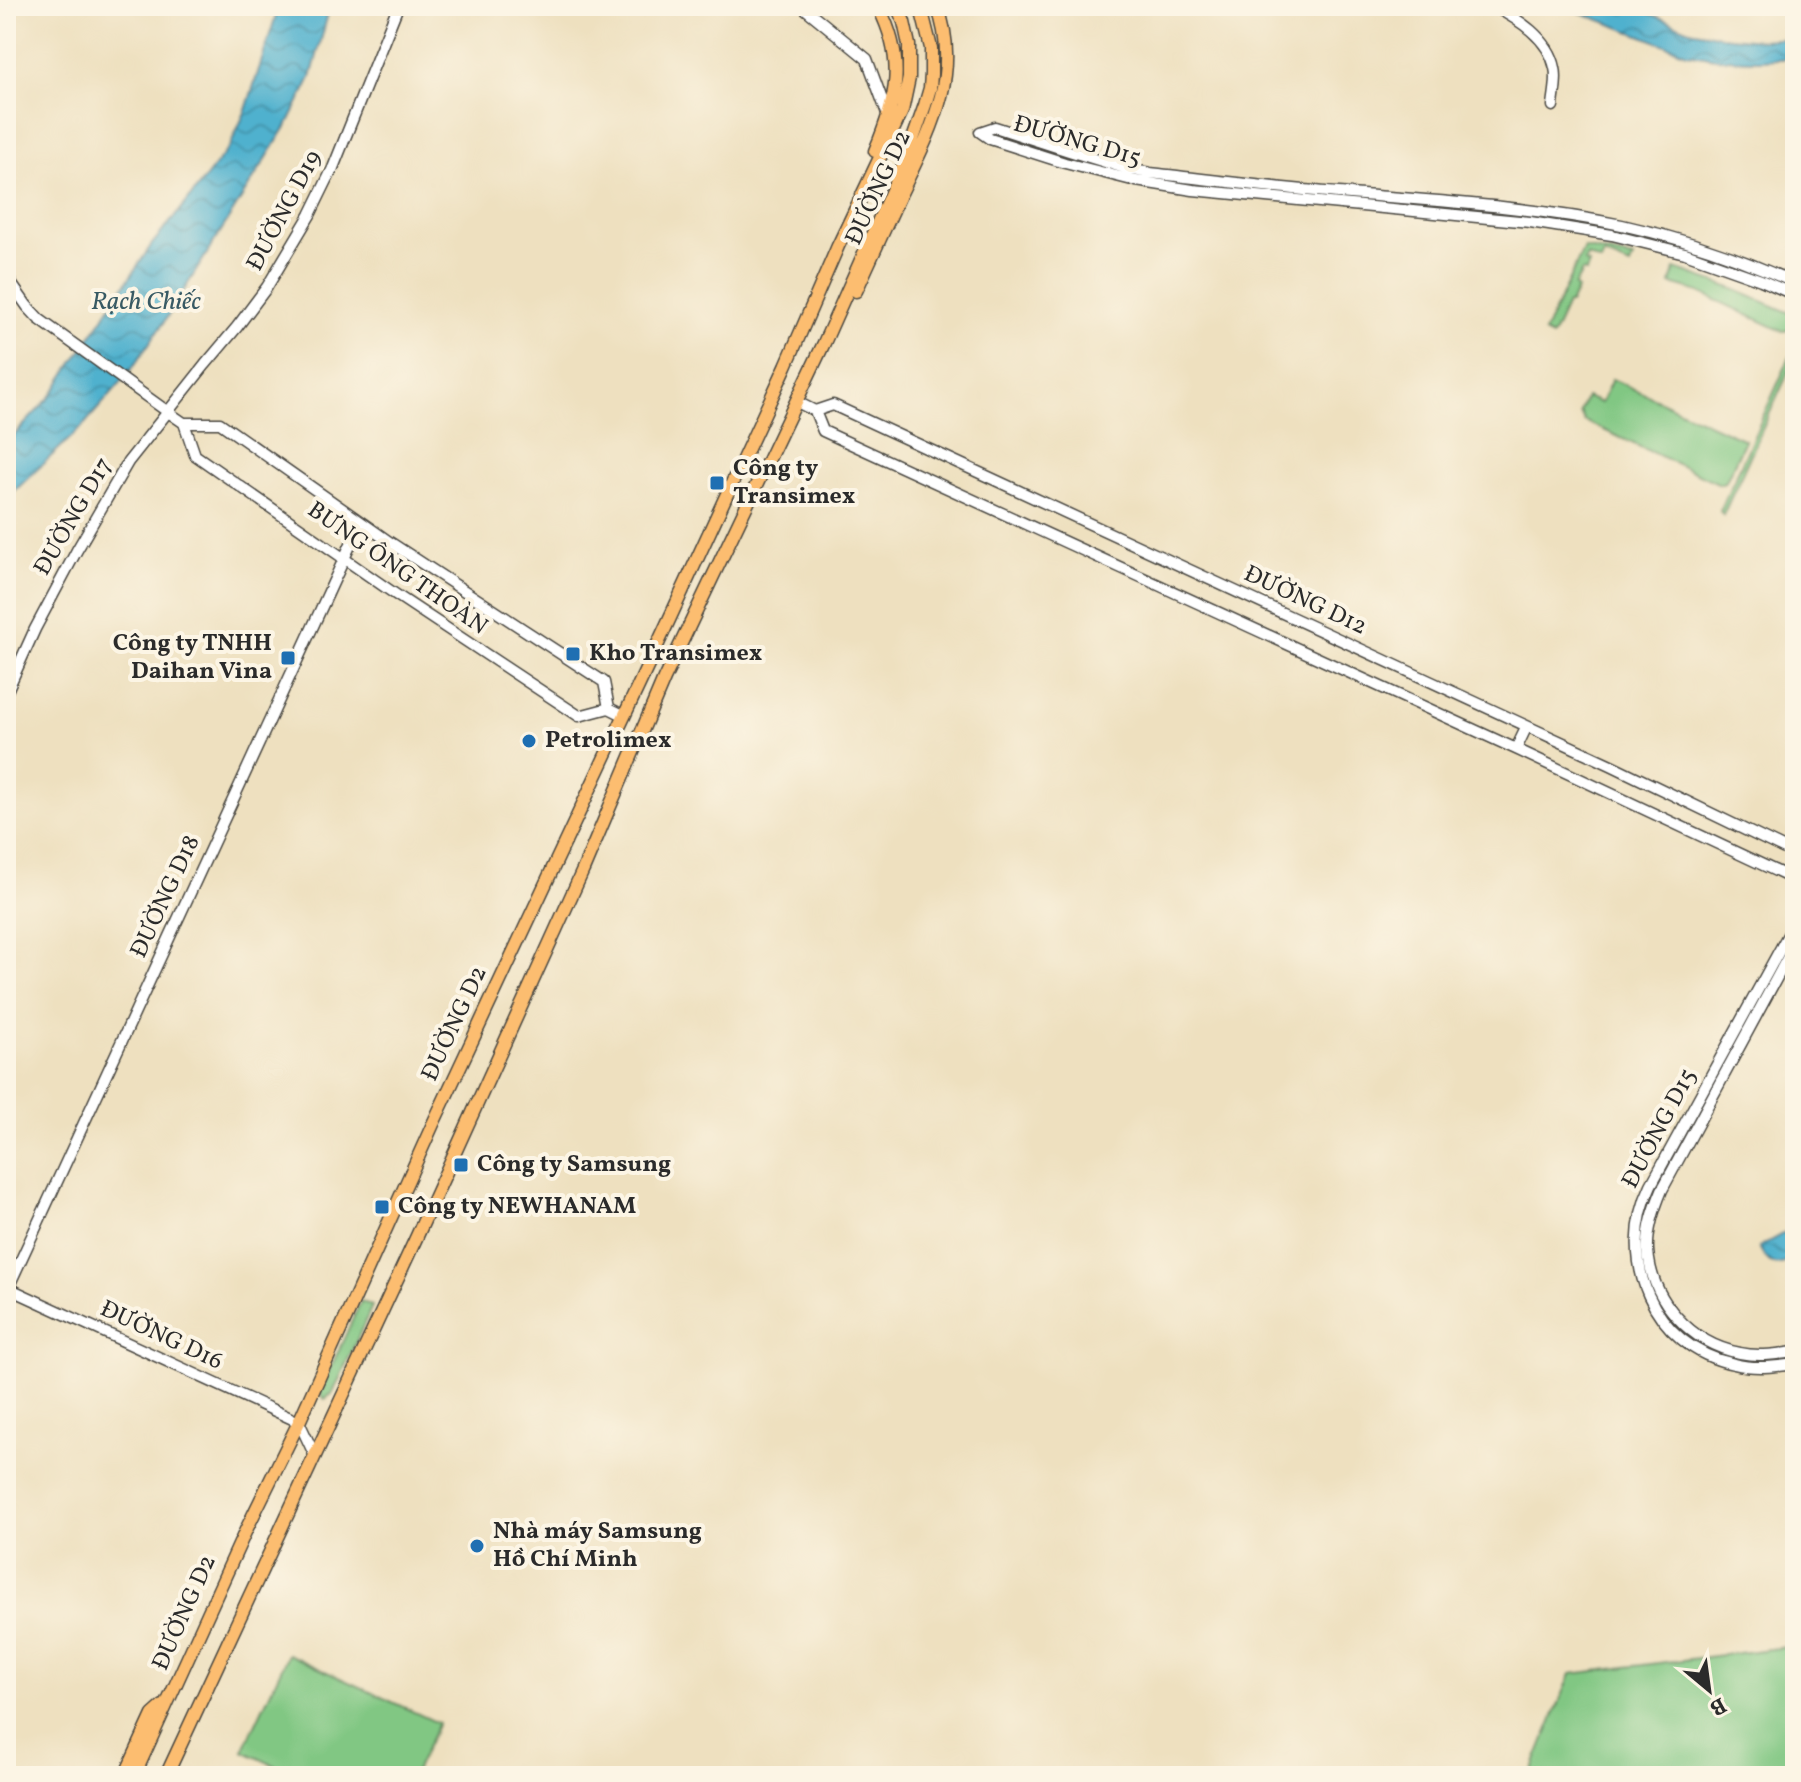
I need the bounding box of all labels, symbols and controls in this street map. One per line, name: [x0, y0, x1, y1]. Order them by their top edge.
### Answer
street label: ĐƯỜNG D15: [1009, 108, 1145, 176]
street label: ĐƯỜNG D2: [838, 125, 920, 251]
street label: ĐƯỜNG D19: [239, 145, 331, 277]
water label: Rạch Chiếc: [91, 284, 202, 320]
street label: ĐƯỜNG D17: [26, 452, 122, 582]
place label: Công ty Transimex: [733, 452, 855, 514]
marker: Công ty Transimex: [708, 474, 726, 492]
street label: BƯNG ÔNG THOÀN: [300, 494, 494, 644]
street label: ĐƯỜNG D12: [1238, 558, 1372, 644]
place label: Công ty TNHH Daihan Vina: [113, 627, 272, 689]
place label: Kho Transimex: [589, 637, 762, 671]
marker: Kho Transimex: [564, 645, 582, 663]
marker: Công ty TNHH Daihan Vina: [279, 649, 297, 667]
place label: Petrolimex: [545, 724, 671, 758]
marker: Petrolimex: [520, 732, 538, 750]
street label: ĐƯỜNG D18: [123, 830, 209, 964]
street label: ĐƯỜNG D2: [414, 961, 496, 1087]
street label: ĐƯỜNG D15: [1614, 1063, 1706, 1195]
place label: Công ty Samsung: [477, 1148, 671, 1182]
marker: Công ty Samsung: [452, 1156, 470, 1174]
place label: Công ty NEWHANAM: [398, 1190, 636, 1224]
marker: Công ty NEWHANAM: [373, 1198, 391, 1216]
street label: ĐƯỜNG D16: [94, 1293, 228, 1379]
place label: Nhà máy Samsung Hồ Chí Minh: [493, 1515, 702, 1577]
marker: Nhà máy Samsung Hồ Chí Minh: [468, 1537, 486, 1555]
street label: ĐƯỜNG D2: [144, 1550, 226, 1676]
north arrow: [1669, 1650, 1749, 1730]
text: B: [1704, 1688, 1731, 1722]

